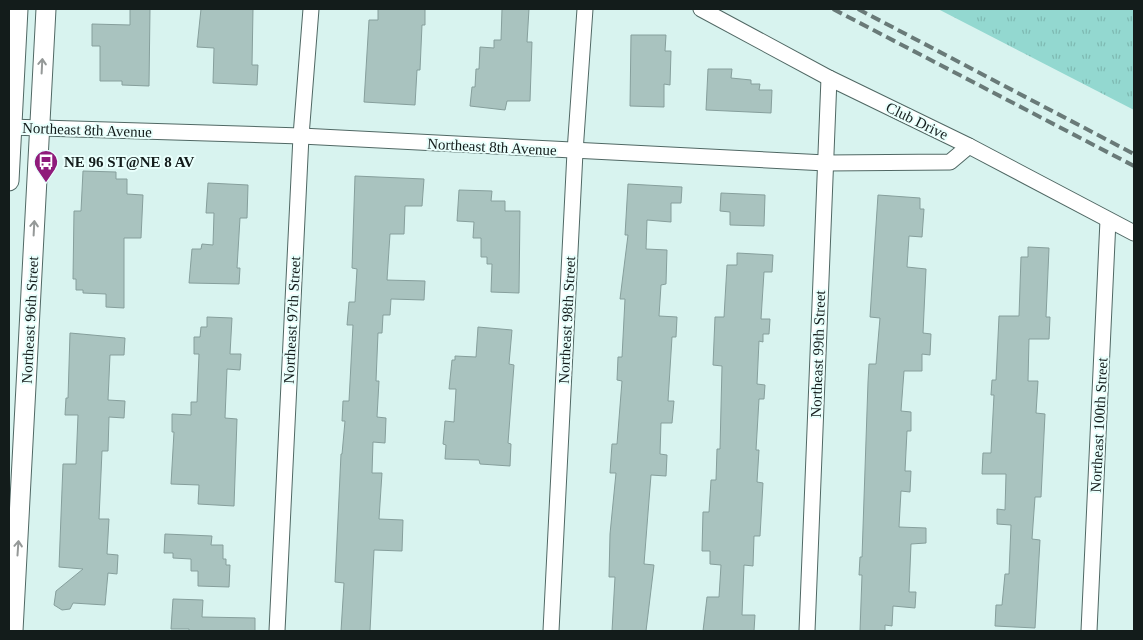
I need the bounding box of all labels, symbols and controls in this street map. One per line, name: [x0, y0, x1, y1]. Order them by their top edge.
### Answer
one-way arrow: [38, 58, 47, 74]
street label: Club Drive: [883, 99, 951, 143]
street label: Northeast 8th Avenue: [22, 120, 152, 140]
street label: Northeast 8th Avenue: [427, 136, 558, 158]
bus stop icon: NE 96 ST@NE 8 AV: [33, 149, 59, 183]
place label: NE 96 ST@NE 8 AV: [64, 154, 195, 170]
one-way arrow: [30, 220, 39, 236]
street label: Northeast 96th Street: [19, 255, 41, 384]
street label: Northeast 97th Street: [281, 255, 303, 384]
street label: Northeast 98th Street: [556, 255, 578, 384]
street label: Northeast 99th Street: [808, 289, 828, 418]
street label: Northeast 100th Street: [1087, 356, 1111, 493]
one-way arrow: [14, 540, 23, 556]

